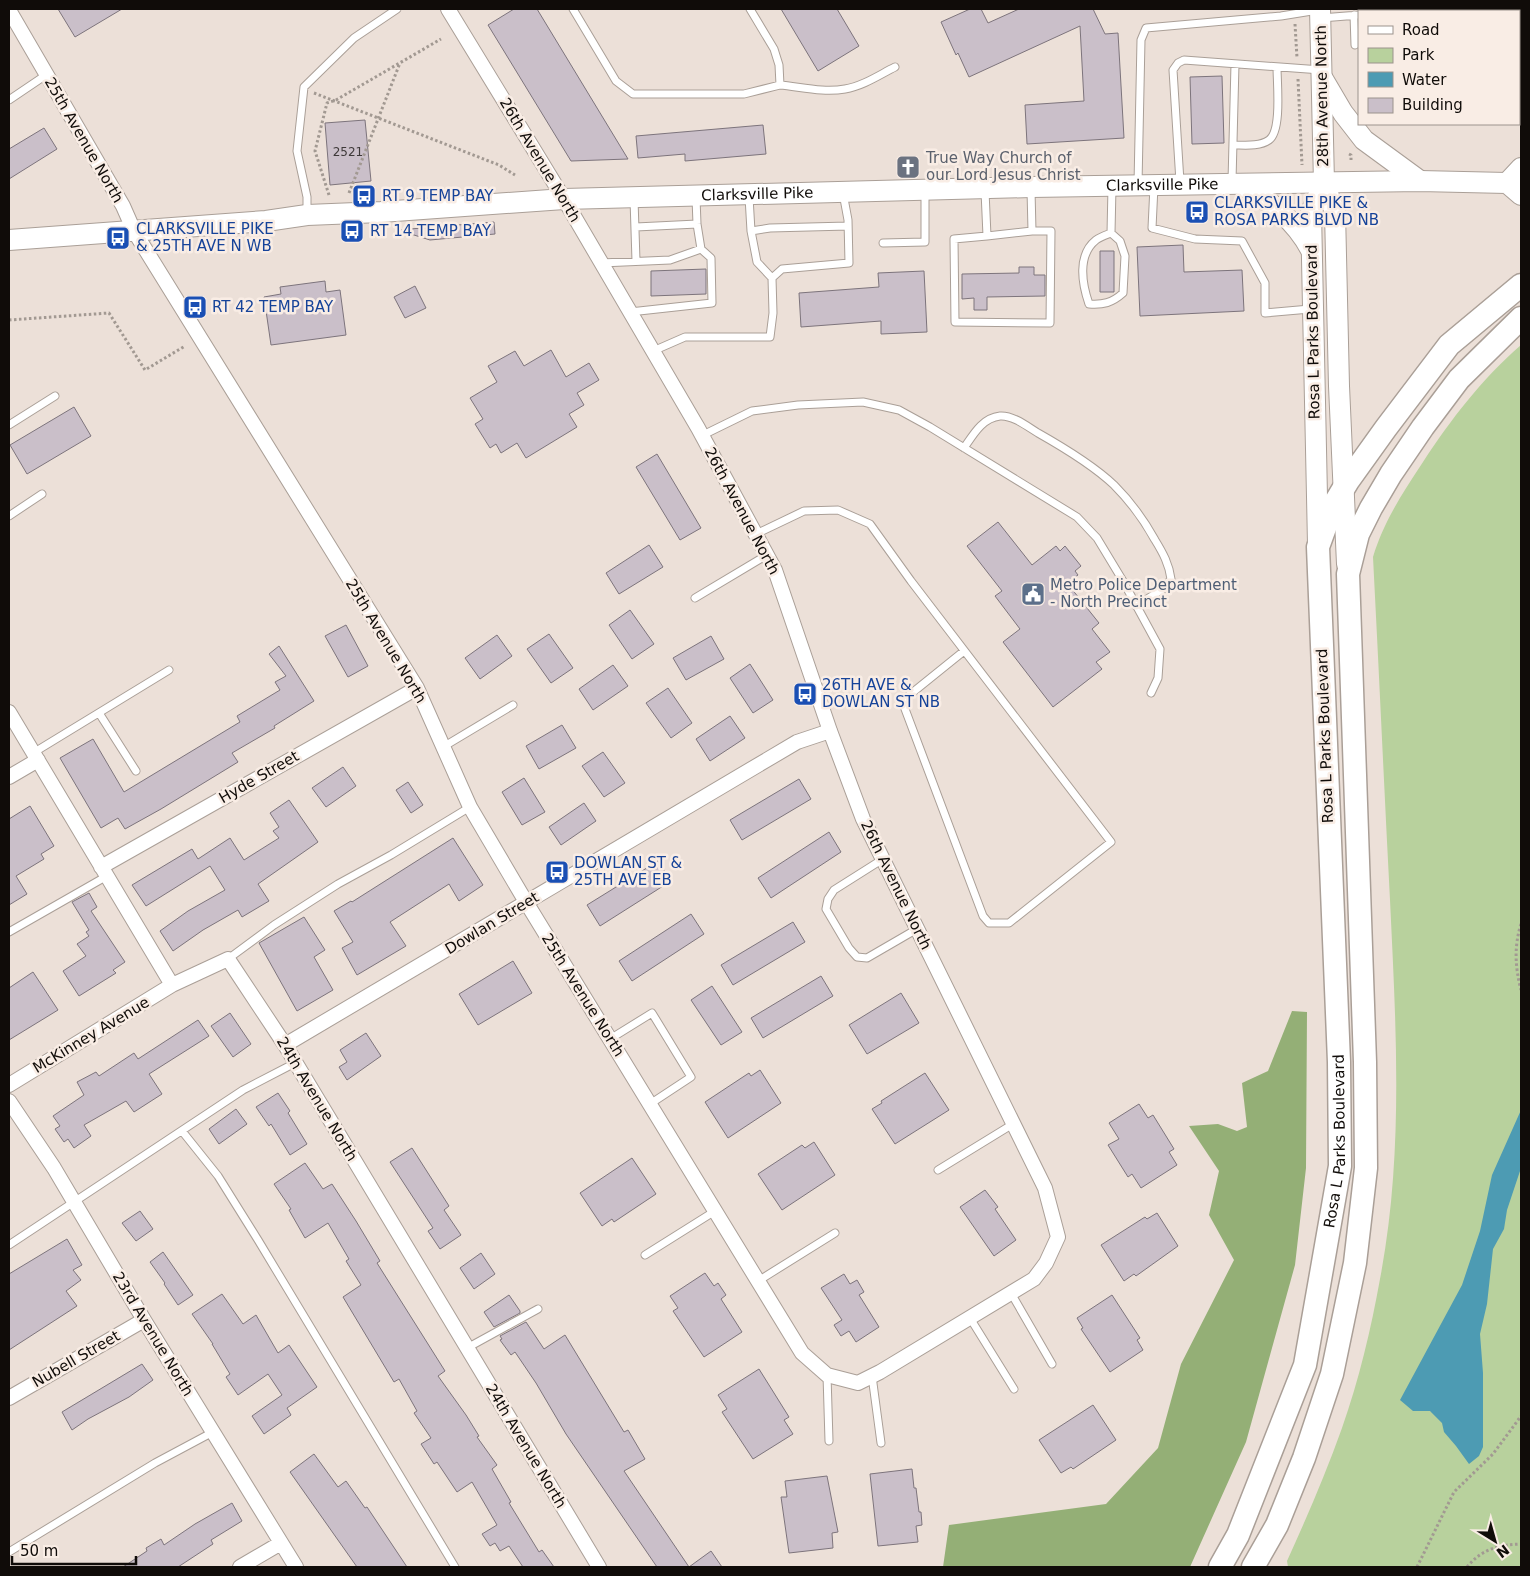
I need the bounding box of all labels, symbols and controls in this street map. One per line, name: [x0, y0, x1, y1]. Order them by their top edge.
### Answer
legend: [1358, 10, 1520, 125]
text: Road: [1402, 21, 1440, 39]
street label: 28th Avenue North: [1312, 25, 1332, 167]
text: Park: [1402, 46, 1435, 64]
text: Water: [1402, 71, 1447, 89]
street label: 25th Avenue North: [41, 74, 127, 206]
street label: 26th Avenue North: [496, 95, 584, 225]
text: Building: [1402, 96, 1463, 114]
house number: 2521: [333, 145, 363, 159]
place label: True Way Church of our Lord Jesus Christ: [925, 149, 1081, 184]
church icon: True Way Church of our Lord Jesus Christ: [895, 154, 921, 180]
street label: Clarksville Pike: [1106, 175, 1218, 195]
bus stop icon: RT 9 TEMP BAY: [351, 183, 377, 209]
street label: Clarksville Pike: [701, 184, 814, 204]
place label: RT 9 TEMP BAY: [382, 187, 494, 205]
place label: CLARKSVILLE PIKE & ROSA PARKS BLVD NB: [1214, 194, 1379, 229]
bus stop icon: CLARKSVILLE PIKE & ROSA PARKS BLVD NB: [1184, 199, 1210, 225]
bus stop icon: RT 14 TEMP BAY: [339, 218, 365, 244]
place label: CLARKSVILLE PIKE & 25TH AVE N WB: [136, 220, 274, 255]
place label: RT 14 TEMP BAY: [370, 222, 492, 240]
bus stop icon: CLARKSVILLE PIKE & 25TH AVE N WB: [105, 225, 131, 251]
street label: Rosa L Parks Boulevard: [1302, 245, 1324, 419]
bus stop icon: RT 42 TEMP BAY: [182, 294, 208, 320]
place label: RT 42 TEMP BAY: [212, 298, 334, 316]
street label: 26th Avenue North: [701, 444, 783, 578]
street label: 25th Avenue North: [342, 576, 430, 706]
place label: Metro Police Department - North Precinct: [1050, 576, 1237, 611]
public building icon: Metro Police Department - North Precinct: [1020, 581, 1046, 607]
street label: Rosa L Parks Boulevard: [1313, 648, 1337, 824]
place label: 26TH AVE & DOWLAN ST NB: [822, 676, 940, 711]
bus stop icon: 26TH AVE & DOWLAN ST NB: [792, 681, 818, 707]
street label: Hyde Street: [216, 747, 302, 807]
street label: 26th Avenue North: [857, 817, 935, 953]
place label: DOWLAN ST & 25TH AVE EB: [574, 854, 683, 889]
bus stop icon: DOWLAN ST & 25TH AVE EB: [544, 859, 570, 885]
street label: Dowlan Street: [442, 888, 542, 958]
street label: 25th Avenue North: [538, 930, 628, 1060]
street label: McKinney Avenue: [29, 993, 153, 1077]
street label: 24th Avenue North: [273, 1034, 361, 1164]
street label: Rosa L Parks Boulevard: [1320, 1054, 1349, 1230]
street label: 23rd Avenue North: [109, 1269, 197, 1399]
street label: Nubell Street: [29, 1327, 123, 1391]
street label: 24th Avenue North: [482, 1381, 570, 1511]
north arrow: [1470, 1516, 1520, 1566]
scale bar: [12, 1534, 136, 1566]
text: N: [1493, 1541, 1512, 1561]
text: 50 m: [20, 1542, 58, 1560]

